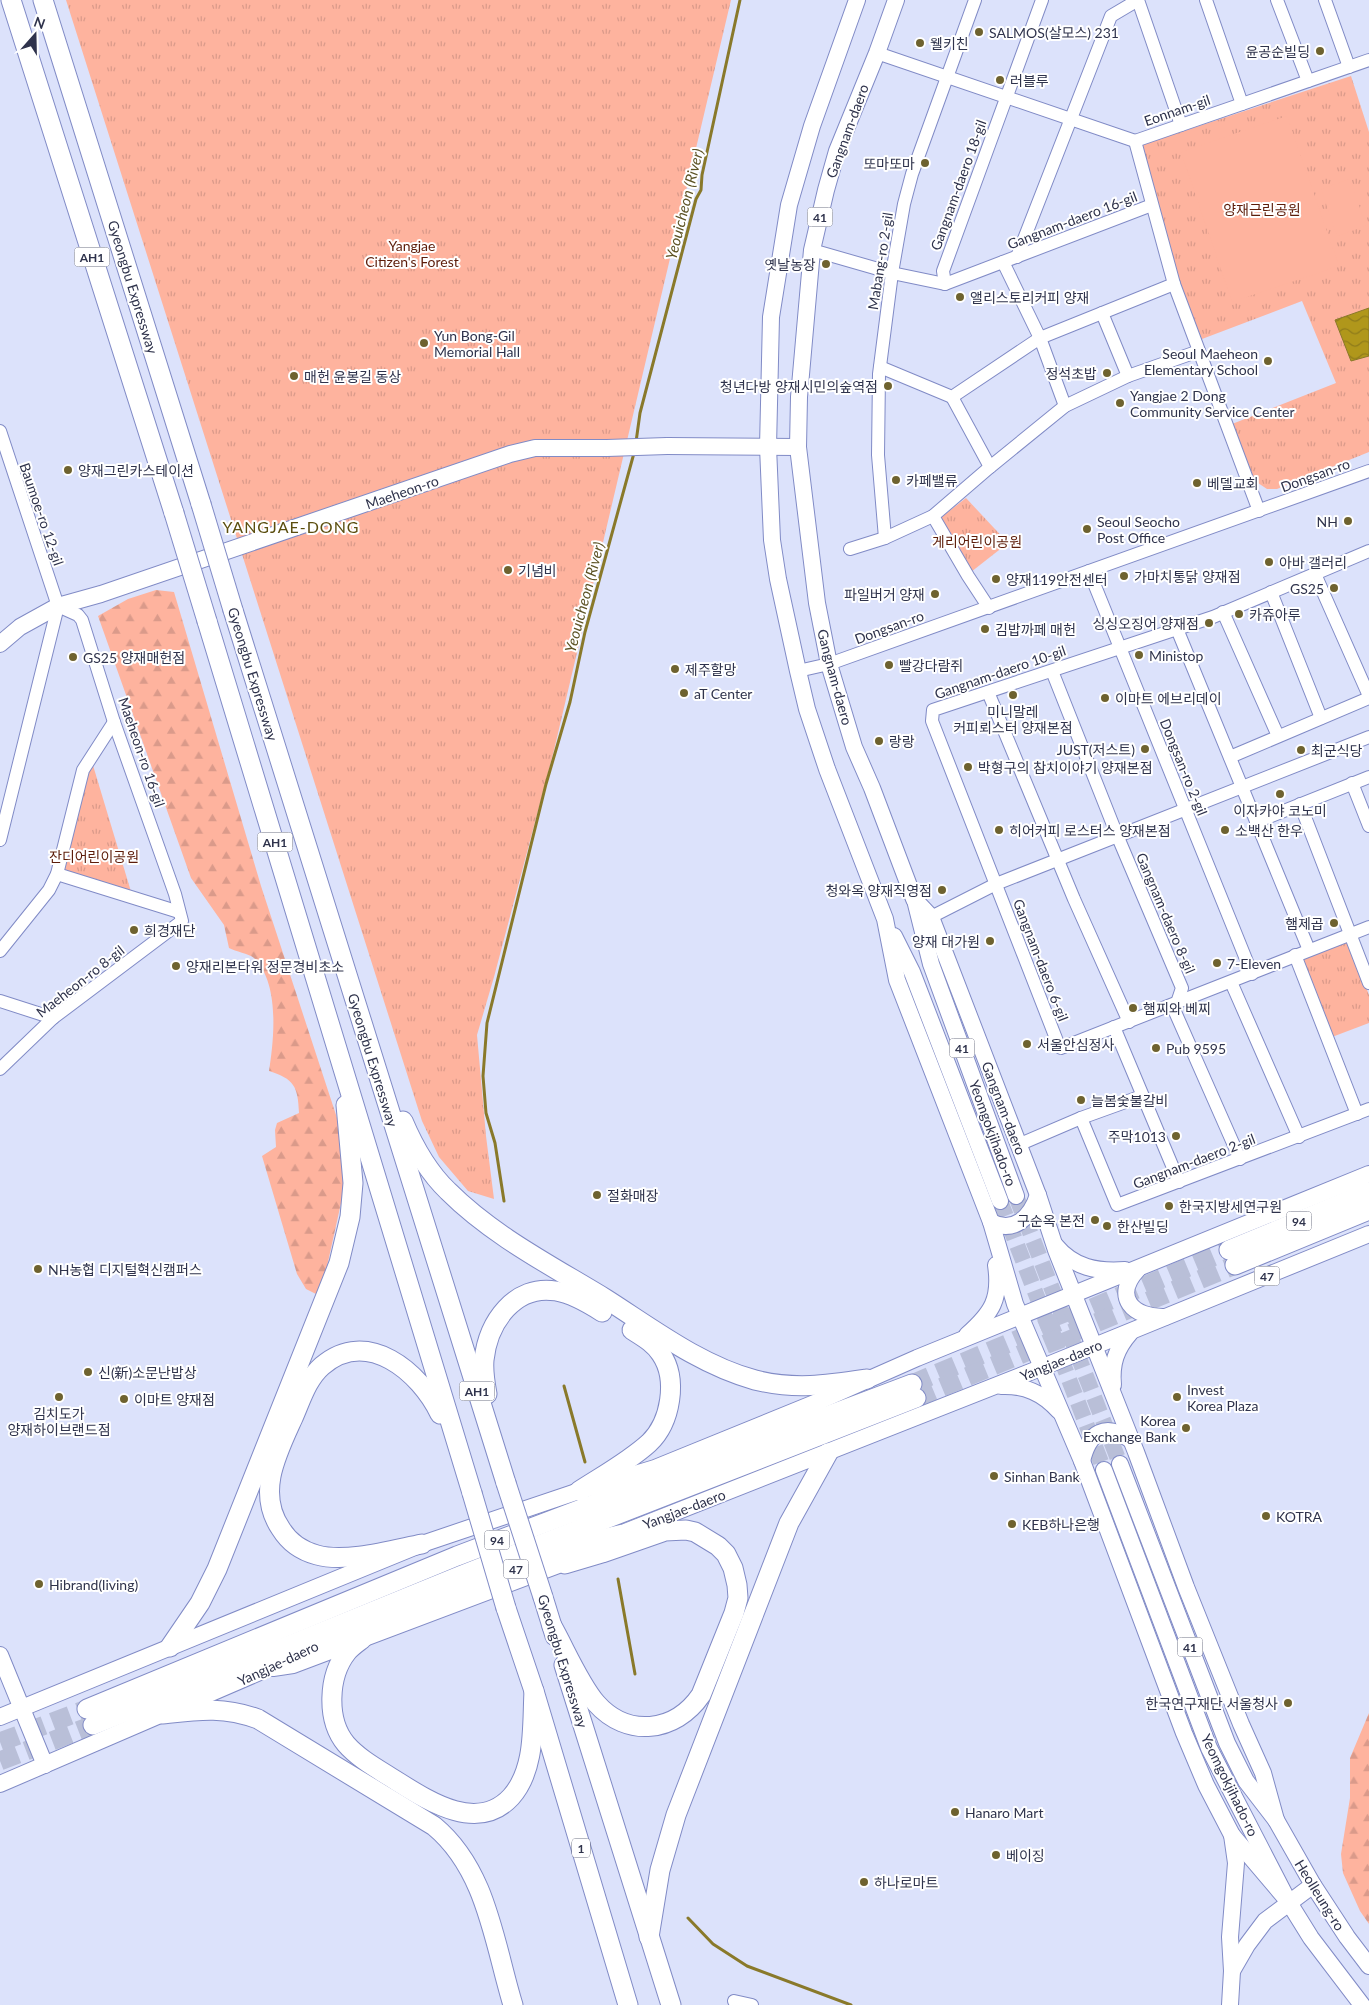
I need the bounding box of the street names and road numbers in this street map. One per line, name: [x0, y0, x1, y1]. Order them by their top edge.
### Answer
street label: Gangnam-daero: [822, 82, 872, 180]
street label: Eonnam-gil: [1142, 91, 1212, 129]
street label: Gangnam-daero 18-gil: [926, 117, 990, 253]
street label: Gangnam-daero 16-gil: [1005, 187, 1139, 253]
road number: 41: [808, 208, 832, 226]
street label: Mabang-ro 2-gil: [864, 211, 896, 311]
street label: Gyeongbu Expressway: [105, 218, 162, 357]
road number: AH1: [74, 248, 110, 266]
street label: Dongsan-ro: [1278, 455, 1352, 495]
street label: Baumoe-ro 12-gil: [16, 460, 68, 568]
street label: Maeheon-ro: [363, 472, 441, 512]
street label: Gyeongbu Expressway: [225, 605, 282, 744]
street label: Dongsan-ro: [852, 607, 926, 647]
street label: Gangnam-daero: [814, 627, 856, 727]
street label: Gangnam-daero 10-gil: [932, 642, 1068, 702]
street label: Maeheon-ro 16-gil: [115, 695, 169, 809]
street label: Dongsan-ro 2-gil: [1157, 716, 1211, 818]
road number: AH1: [258, 832, 292, 852]
street label: Gangnam-daero 8-gil: [1133, 850, 1199, 976]
street label: Gangnam-daero 6-gil: [1010, 896, 1072, 1024]
street label: Maeheon-ro 8-gil: [33, 941, 127, 1021]
street label: Gyeongbu Expressway: [345, 991, 402, 1130]
road number: 41: [950, 1038, 974, 1058]
street label: Gangnam-daero: [978, 1059, 1030, 1157]
street label: Yeomgokjihado-ro: [966, 1078, 1020, 1188]
street label: Gangnam-daero 2-gil: [1130, 1130, 1258, 1192]
road number: 94: [1286, 1212, 1312, 1230]
road number: 47: [1254, 1266, 1280, 1285]
street label: Yangjae-daero: [1017, 1336, 1105, 1384]
road number: AH1: [460, 1382, 494, 1400]
street label: Yangjae-daero: [640, 1485, 728, 1533]
road number: 94: [484, 1530, 510, 1550]
road number: 47: [504, 1560, 528, 1578]
street label: Gyeongbu Expressway: [535, 1592, 592, 1731]
street label: Yangjae-daero: [235, 1637, 321, 1689]
road number: 41: [1178, 1638, 1202, 1656]
street label: Yeomgokjihado-ro: [1198, 1731, 1262, 1839]
road number: 1: [572, 1839, 590, 1858]
street label: Heolleung-ro: [1291, 1856, 1349, 1934]

